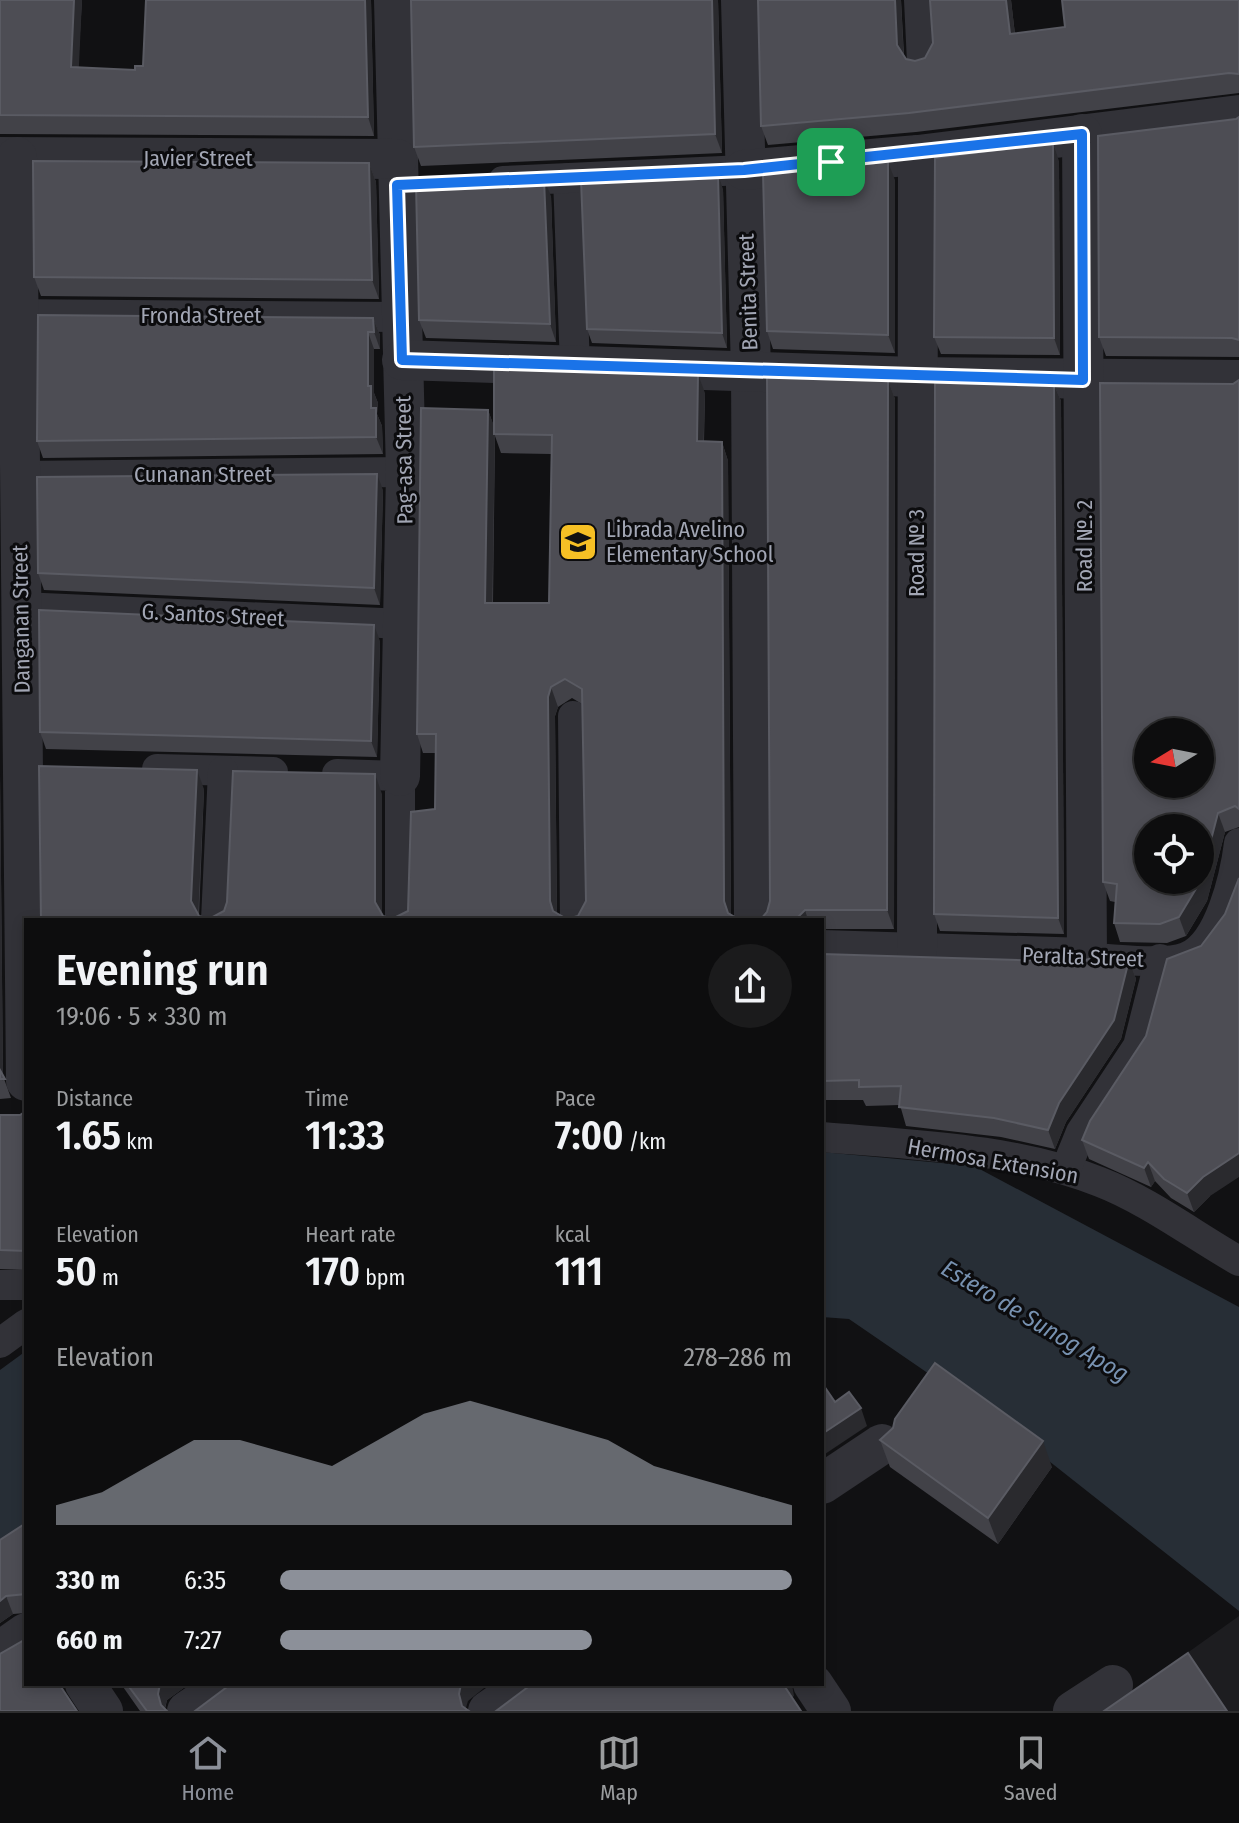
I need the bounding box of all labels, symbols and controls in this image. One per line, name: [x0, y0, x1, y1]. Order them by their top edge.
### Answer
pin: [797, 128, 865, 196]
icon: arrive: [809, 140, 853, 184]
street label: Javier Street: [143, 145, 254, 172]
street label: Benita Street: [732, 232, 764, 351]
street label: Fronda Street: [141, 302, 262, 329]
street label: Pag-asa Street: [389, 395, 419, 525]
street label: Cunanan Street: [134, 461, 273, 488]
street label: Road №. 2: [1071, 500, 1098, 592]
street label: Road № 3: [903, 509, 930, 597]
place label: Librada Avelino Elementary School: [606, 516, 774, 568]
school or university icon: Librada Avelino Elementary School: [557, 521, 599, 563]
street label: Danganan Street: [6, 544, 36, 694]
street label: G. Santos Street: [141, 598, 286, 632]
north arrow: [1134, 718, 1214, 798]
map controls: [1134, 718, 1214, 894]
button: locate: [1134, 814, 1214, 894]
street label: Peralta Street: [1021, 941, 1145, 973]
text: Evening run: [56, 944, 269, 997]
button: share: [708, 944, 792, 1028]
text: 19:06 · 5 × 330 m: [56, 1001, 228, 1032]
text: Distance: [56, 1085, 133, 1112]
text: Time: [305, 1085, 349, 1112]
text: Pace: [555, 1085, 596, 1112]
text: 1.65: [56, 1112, 121, 1160]
text: 11:33: [305, 1112, 385, 1160]
text: 7:00: [555, 1112, 624, 1160]
text: km: [121, 1128, 153, 1155]
text: /km: [624, 1128, 666, 1155]
street label: Hermosa Extension: [905, 1133, 1081, 1189]
text: Elevation: [56, 1221, 139, 1248]
text: Heart rate: [305, 1221, 396, 1248]
text: kcal: [555, 1221, 590, 1248]
text: 50: [56, 1248, 97, 1296]
text: 170: [305, 1248, 360, 1296]
text: 111: [555, 1248, 603, 1296]
water label: Estero de Sunog Apog: [936, 1254, 1134, 1388]
text: m: [97, 1264, 119, 1291]
text: bpm: [360, 1264, 405, 1291]
text: Elevation: [56, 1342, 154, 1373]
text: 278–286 m: [684, 1342, 792, 1373]
text: 330 m: [56, 1565, 120, 1596]
text: 6:35: [184, 1565, 226, 1596]
text: 660 m: [56, 1625, 123, 1656]
text: 7:27: [184, 1625, 222, 1656]
tab: Home: [181, 1731, 234, 1806]
tab: Map: [597, 1731, 641, 1806]
tab: Saved: [1004, 1731, 1058, 1806]

